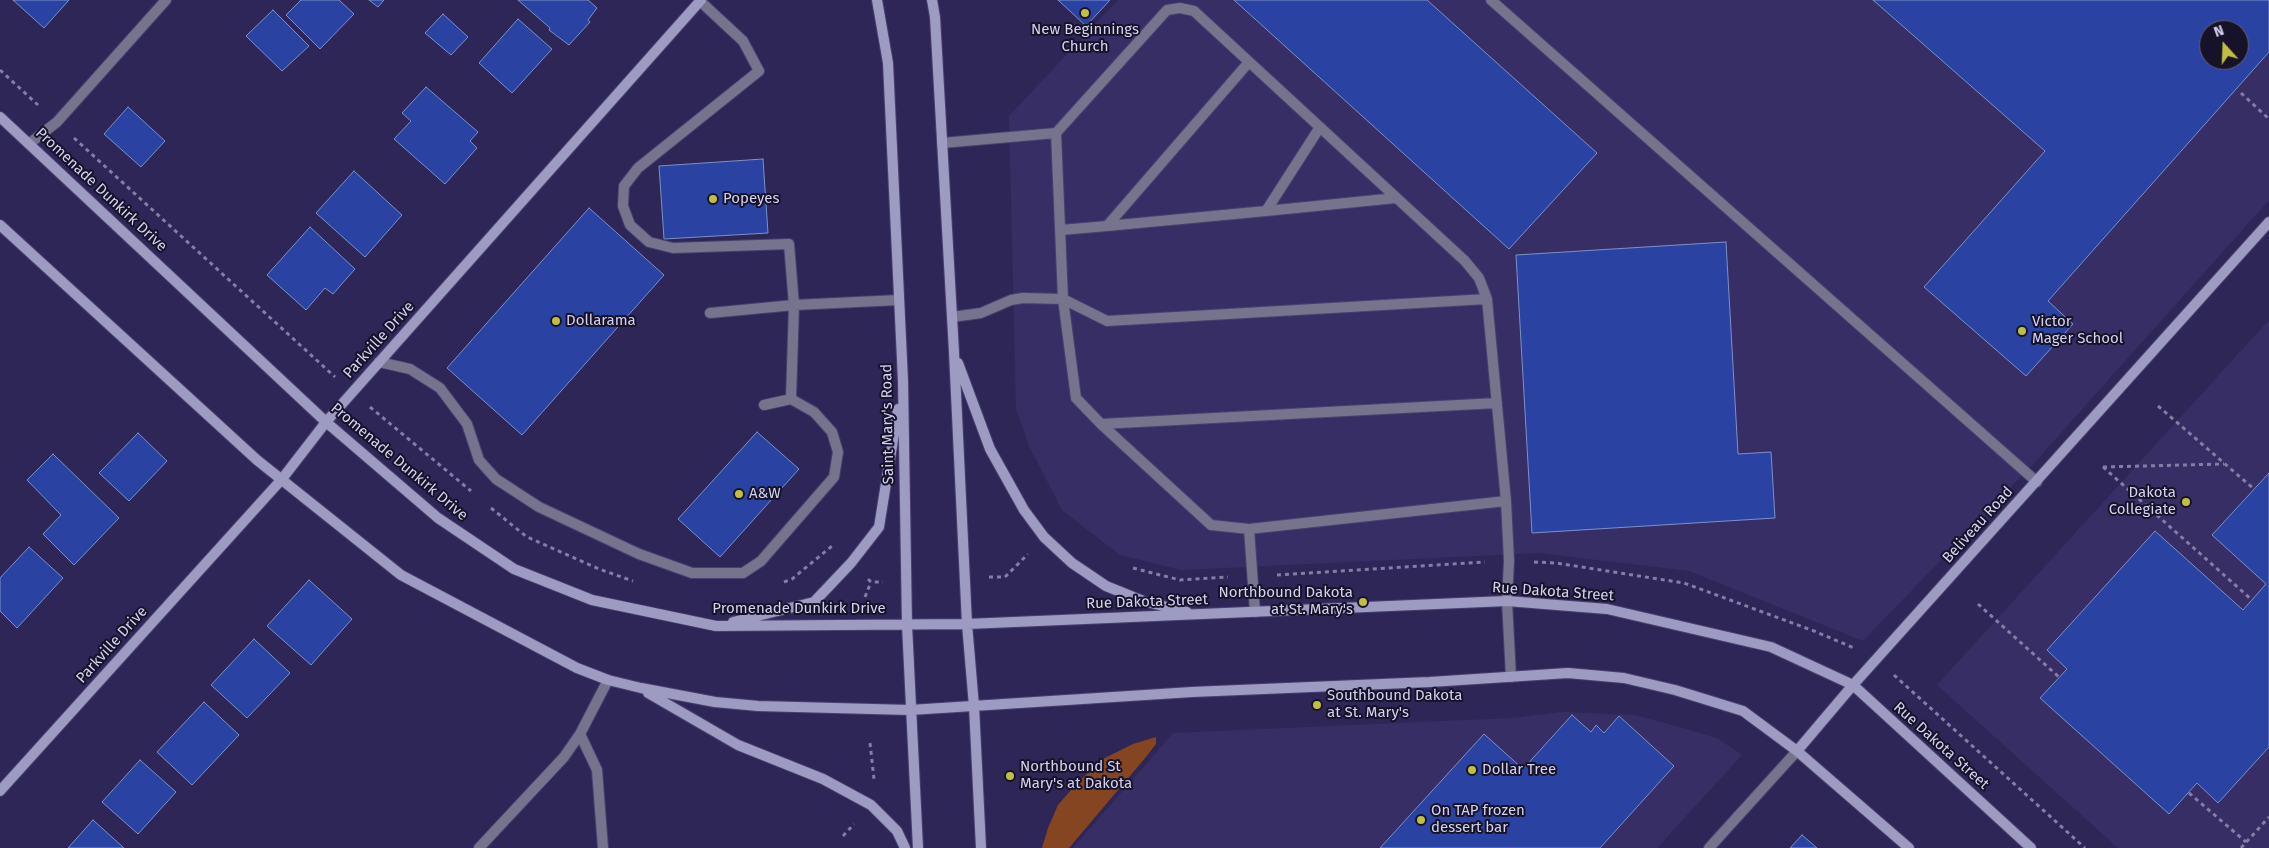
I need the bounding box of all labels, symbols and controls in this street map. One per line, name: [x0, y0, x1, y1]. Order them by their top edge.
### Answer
marker: New Beginnings Church: [1079, 7, 1091, 19]
north arrow: [2199, 20, 2249, 70]
place label: New Beginnings Church: [1031, 21, 1139, 56]
text: N: [2212, 22, 2226, 41]
street label: Promenade Dunkirk Drive: [31, 124, 171, 256]
place label: Popeyes: [723, 190, 780, 208]
marker: Popeyes: [707, 193, 719, 205]
street label: Parkville Drive: [340, 298, 418, 382]
place label: Dollarama: [566, 312, 636, 330]
place label: Victor Mager School: [2032, 313, 2123, 348]
marker: Dollarama: [550, 315, 562, 327]
marker: Victor Mager School: [2016, 325, 2028, 337]
street label: Saint Mary's Road: [878, 364, 898, 484]
street label: Promenade Dunkirk Drive: [327, 399, 471, 525]
street label: Beliveau Road: [1939, 483, 2017, 567]
place label: Dakota Collegiate: [2109, 484, 2176, 519]
place label: A&W: [749, 485, 781, 503]
marker: A&W: [733, 488, 745, 500]
marker: Dakota Collegiate: [2180, 496, 2192, 508]
street label: Rue Dakota Street: [1491, 579, 1615, 605]
place label: Northbound Dakota at St. Mary's: [1218, 584, 1353, 619]
street label: Rue Dakota Street: [1086, 591, 1208, 613]
marker: Northbound Dakota at St. Mary's: [1357, 596, 1369, 608]
street label: Promenade Dunkirk Drive: [712, 600, 886, 618]
street label: Parkville Drive: [73, 603, 151, 687]
place label: Southbound Dakota at St. Mary's: [1327, 687, 1462, 722]
street label: Rue Dakota Street: [1890, 698, 1992, 794]
marker: Southbound Dakota at St. Mary's: [1311, 699, 1323, 711]
place label: Northbound St Mary's at Dakota: [1020, 758, 1132, 793]
place label: Dollar Tree: [1482, 761, 1556, 779]
marker: Dollar Tree: [1466, 764, 1478, 776]
marker: Northbound St Mary's at Dakota: [1004, 770, 1016, 782]
place label: On TAP frozen dessert bar: [1431, 802, 1525, 837]
marker: On TAP frozen dessert bar: [1415, 814, 1427, 826]

